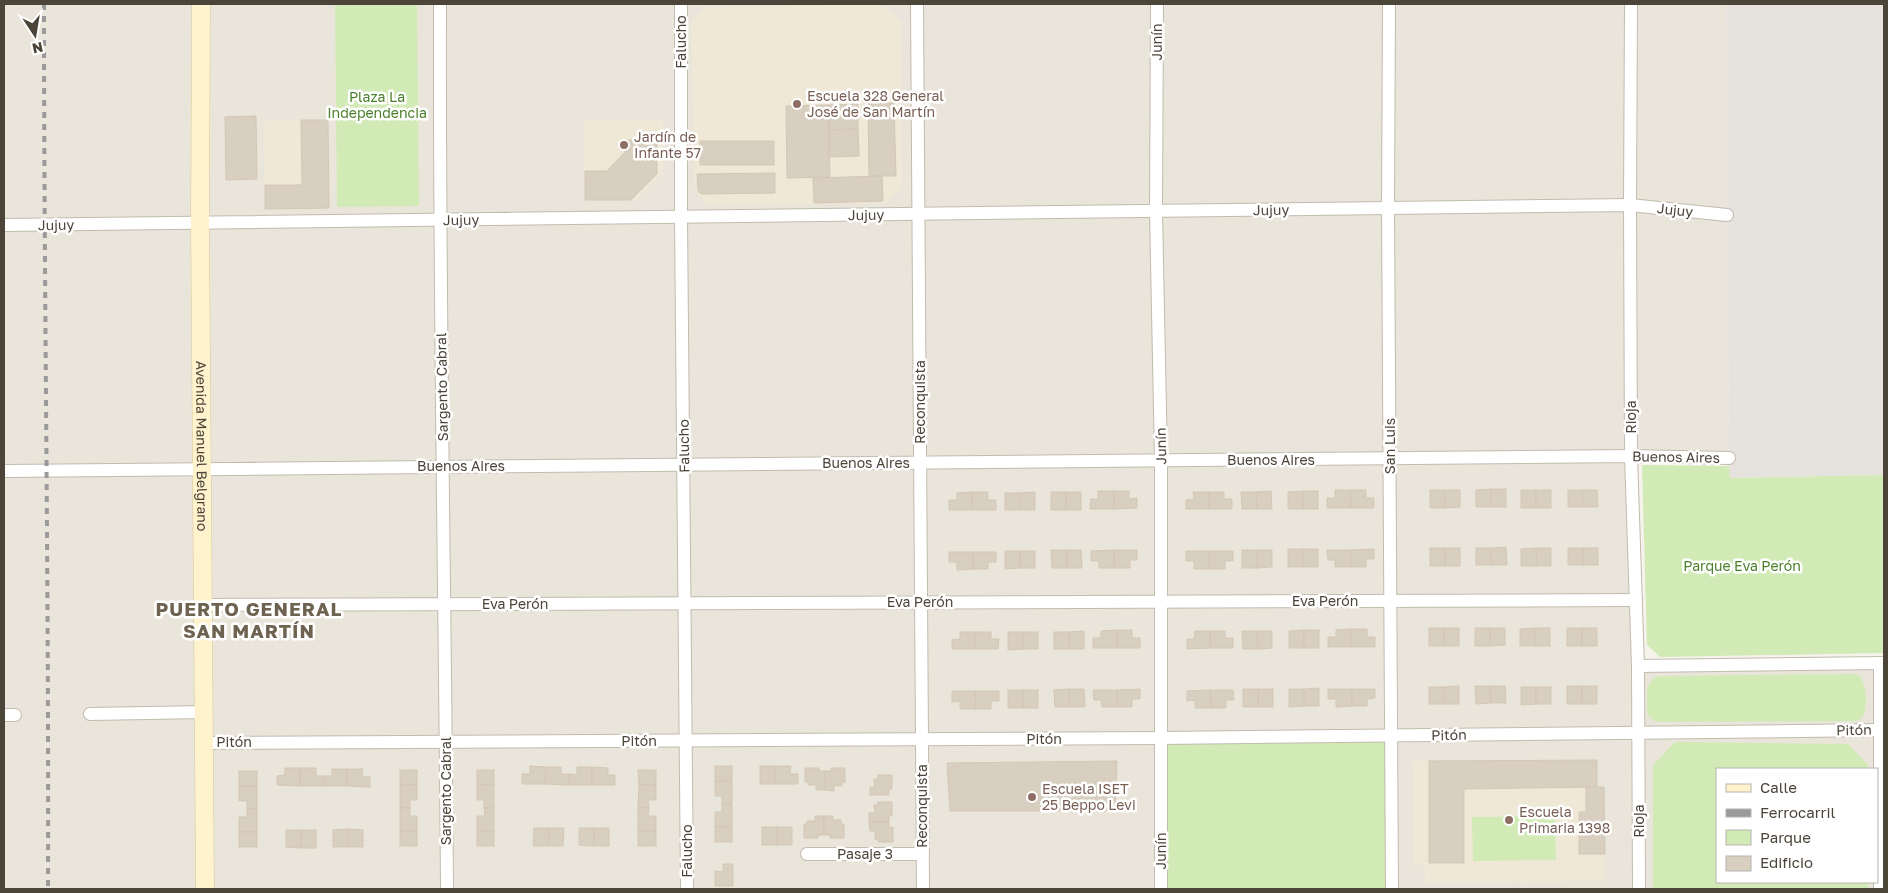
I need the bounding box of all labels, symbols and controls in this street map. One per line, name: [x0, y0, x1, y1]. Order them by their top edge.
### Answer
north arrow: [10, 10, 60, 60]
street label: Falucho: [672, 15, 689, 69]
street label: Junín: [1148, 23, 1165, 61]
text: N: [31, 39, 45, 58]
place label: Escuela 328 General José de San Martín: [807, 87, 944, 120]
park label: Plaza La Independencia: [327, 88, 427, 121]
marker: Escuela 328 General José de San Martín: [791, 98, 803, 110]
place label: Jardín de Infante 57: [634, 128, 701, 161]
marker: Jardín de Infante 57: [618, 139, 630, 151]
street label: Jujuy: [1656, 199, 1694, 220]
street label: Jujuy: [1253, 201, 1289, 218]
street label: Jujuy: [848, 206, 884, 223]
street label: Jujuy: [443, 211, 479, 228]
street label: Jujuy: [38, 216, 74, 233]
street label: Sargento Cabral: [432, 333, 451, 441]
street label: Reconquista: [911, 360, 928, 444]
street label: Avenida Manuel Belgrano: [193, 361, 211, 531]
street label: Rioja: [1622, 400, 1639, 434]
street label: San Luis: [1381, 418, 1398, 474]
street label: Falucho: [675, 419, 692, 473]
street label: Junín: [1152, 427, 1169, 465]
street label: Buenos Aires: [1632, 447, 1720, 466]
street label: Buenos Aires: [1227, 451, 1315, 468]
street label: Buenos Aires: [822, 454, 910, 471]
street label: Buenos Aires: [417, 457, 505, 474]
park label: Parque Eva Perón: [1683, 557, 1801, 574]
street label: Eva Perón: [1292, 592, 1358, 609]
street label: Eva Perón: [887, 593, 953, 610]
street label: Eva Perón: [482, 595, 548, 612]
district label: PUERTO GENERAL SAN MARTÍN: [156, 597, 342, 642]
street label: Pitón: [1836, 721, 1872, 738]
street label: Pitón: [1431, 726, 1467, 743]
street label: Pitón: [1026, 730, 1062, 747]
street label: Pitón: [621, 732, 657, 749]
street label: Pitón: [216, 733, 252, 750]
street label: Sargento Cabral: [437, 737, 454, 845]
street label: Reconquista: [913, 764, 930, 848]
legend: [1716, 768, 1878, 883]
text: Calle: [1760, 778, 1797, 796]
place label: Escuela ISET 25 Beppo Levi: [1042, 780, 1136, 813]
marker: Escuela ISET 25 Beppo Levi: [1026, 791, 1038, 803]
place label: Escuela Primaria 1398: [1519, 803, 1610, 836]
text: Ferrocarril: [1760, 803, 1835, 821]
street label: Rioja: [1630, 804, 1647, 838]
marker: Escuela Primaria 1398: [1503, 814, 1515, 826]
street label: Falucho: [678, 824, 695, 878]
text: Parque: [1760, 828, 1811, 846]
street label: Junín: [1152, 832, 1169, 870]
street label: Pasaje 3: [837, 845, 893, 862]
text: Edificio: [1760, 853, 1813, 871]

